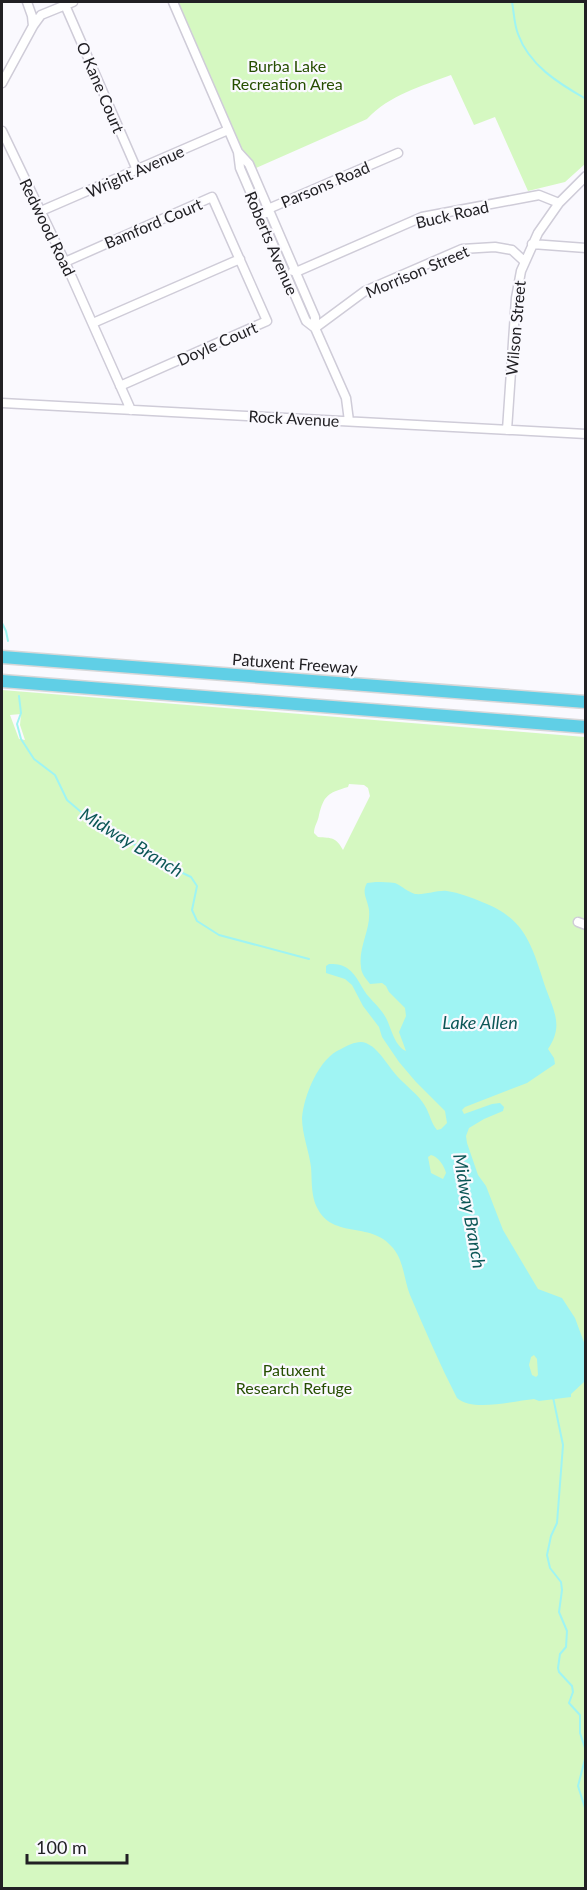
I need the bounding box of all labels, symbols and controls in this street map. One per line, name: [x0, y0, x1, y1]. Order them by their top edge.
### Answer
street label: O Kane Court: [73, 39, 129, 136]
park label: Burba Lake Recreation Area: [231, 56, 343, 93]
street label: Wright Avenue: [83, 141, 187, 201]
street label: Parsons Road: [278, 157, 372, 211]
street label: Redwood Road: [16, 175, 80, 279]
street label: Roberts Avenue: [242, 188, 302, 298]
street label: Bamford Court: [101, 194, 205, 252]
street label: Buck Road: [414, 196, 490, 232]
street label: Morrison Street: [363, 241, 472, 301]
street label: Wilson Street: [501, 279, 529, 376]
street label: Doyle Court: [174, 317, 260, 369]
street label: Rock Avenue: [248, 406, 340, 430]
street label: Patuxent Freeway: [232, 649, 359, 677]
water label: Midway Branch: [76, 803, 188, 881]
water label: Lake Allen: [442, 1011, 518, 1033]
water label: Midway Branch: [449, 1152, 491, 1270]
park label: Patuxent Research Refuge: [236, 1360, 352, 1397]
scale bar: [27, 1827, 128, 1865]
text: 100 m: [36, 1836, 87, 1858]

